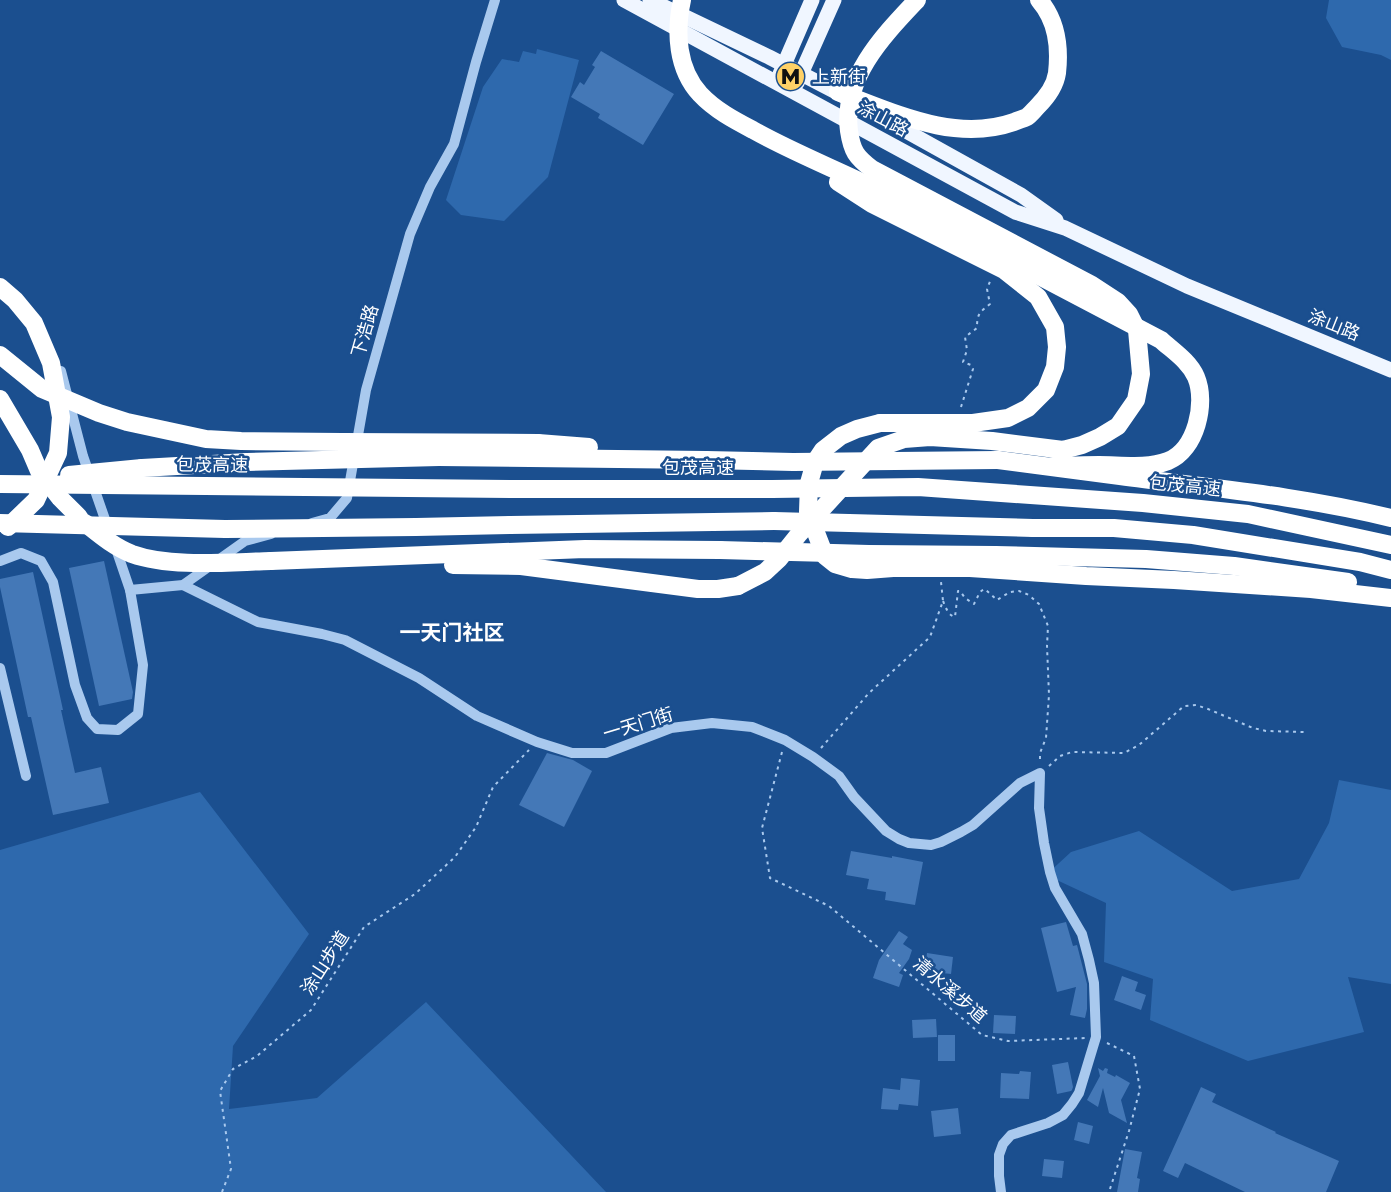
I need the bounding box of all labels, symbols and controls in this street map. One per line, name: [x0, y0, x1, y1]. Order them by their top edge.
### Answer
metro station icon: 上新街: [775, 61, 807, 93]
place label: 上新街: [812, 67, 866, 87]
street label: 涂山路: [854, 97, 912, 141]
street label: 下浩路: [348, 302, 382, 360]
street label: 涂山路: [1305, 306, 1363, 344]
street label: 包茂高速: [176, 454, 248, 476]
street label: 包茂高速: [662, 458, 734, 478]
street label: 包茂高速: [1148, 472, 1222, 500]
district label: 一天门社区: [400, 621, 505, 644]
street label: 一天门街: [601, 704, 675, 744]
street label: 涂山步道: [297, 927, 353, 999]
street label: 清水溪步道: [909, 953, 991, 1027]

